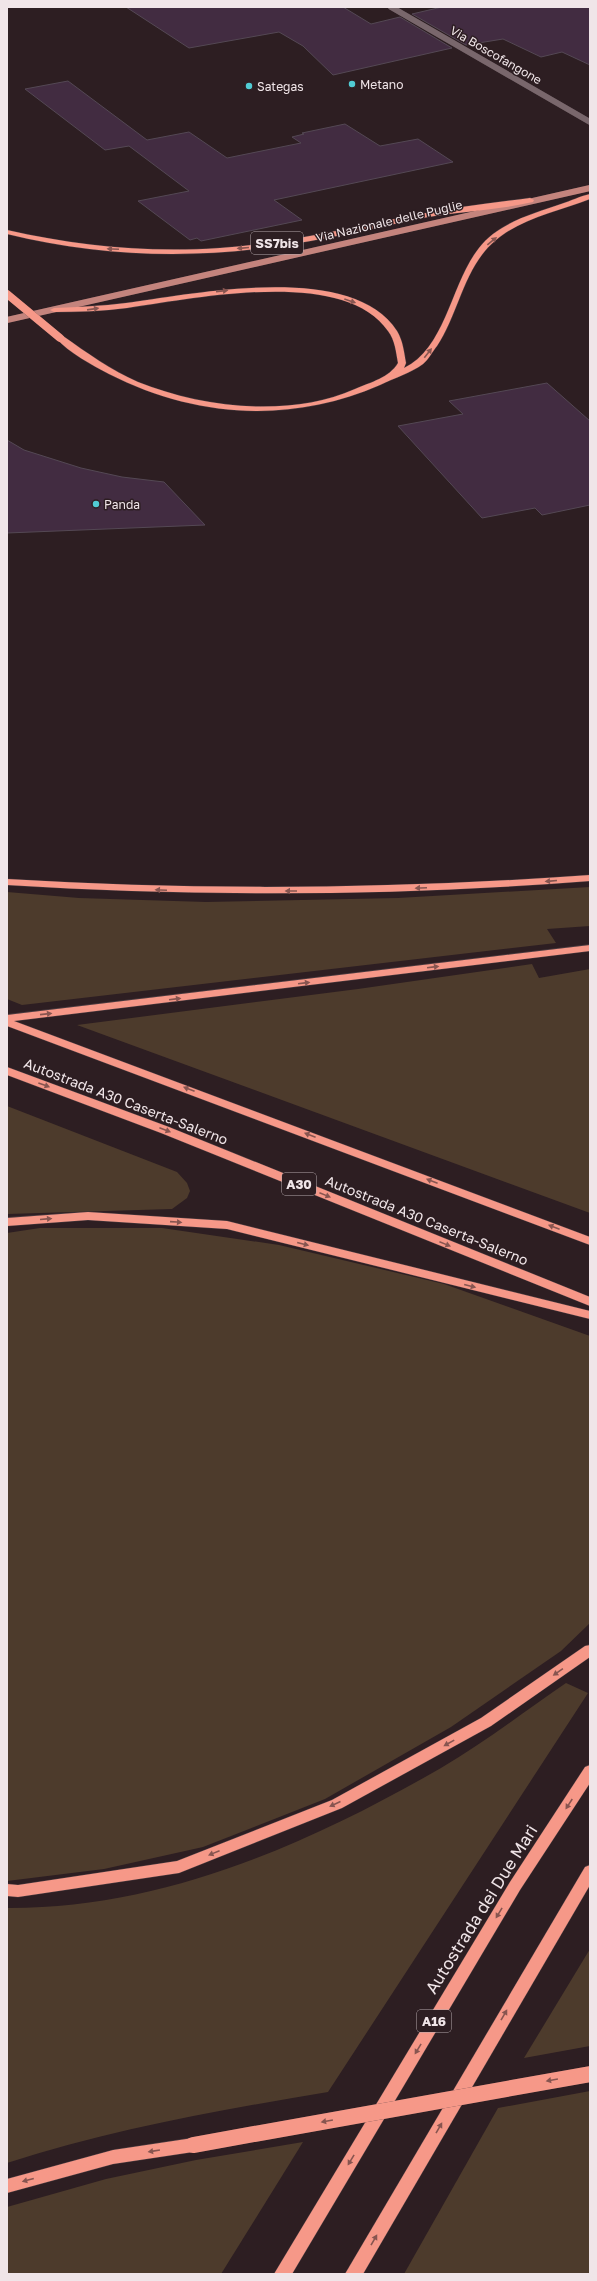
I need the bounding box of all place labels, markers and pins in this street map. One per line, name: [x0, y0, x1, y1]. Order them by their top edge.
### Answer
place label: Metano: [360, 77, 403, 92]
place label: Sategas: [257, 79, 304, 94]
marker: Metano: [347, 79, 357, 89]
marker: Sategas: [244, 81, 254, 91]
place label: Panda: [104, 497, 140, 512]
marker: Panda: [91, 499, 101, 509]

